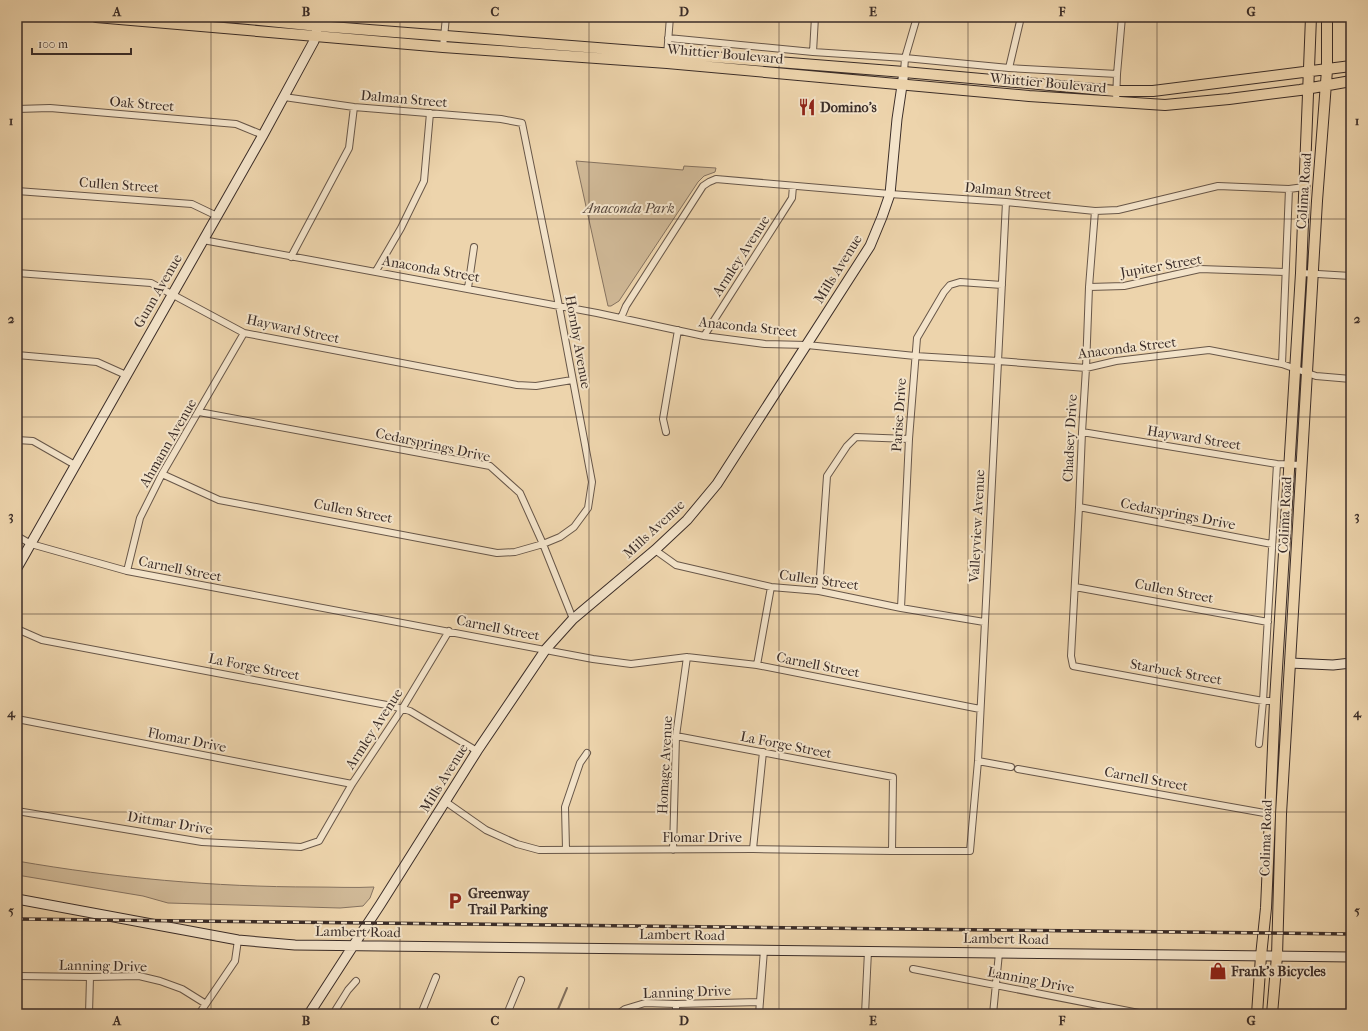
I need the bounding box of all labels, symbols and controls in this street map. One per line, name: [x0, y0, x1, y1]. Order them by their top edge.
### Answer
text: A: [112, 4, 122, 19]
text: B: [302, 4, 311, 19]
text: C: [491, 4, 500, 19]
text: D: [679, 4, 689, 19]
text: E: [869, 4, 877, 19]
text: F: [1058, 4, 1066, 19]
text: G: [1246, 4, 1256, 19]
scale bar: [32, 30, 131, 56]
text: 100 m: [38, 37, 68, 51]
street label: Whittier Boulevard: [665, 40, 784, 68]
street label: Whittier Boulevard: [988, 69, 1107, 97]
street label: Dalman Street: [360, 87, 448, 111]
street label: Oak Street: [109, 93, 175, 115]
restaurant icon: Domino's: [797, 97, 817, 117]
place label: Domino's: [820, 99, 878, 116]
text: 1: [9, 113, 14, 128]
text: 1: [1355, 113, 1360, 128]
street label: Colima Road: [1293, 152, 1315, 230]
street label: Cullen Street: [79, 174, 159, 196]
street label: Dalman Street: [964, 179, 1052, 203]
park label: Anaconda Park: [581, 200, 675, 217]
street label: Armley Avenue: [708, 212, 773, 300]
street label: Mills Avenue: [810, 231, 866, 307]
street label: Jupiter Street: [1118, 250, 1203, 282]
street label: Gunn Avenue: [130, 251, 186, 331]
street label: Anaconda Street: [380, 252, 481, 286]
street label: Hornby Avenue: [561, 294, 595, 390]
text: 2: [8, 311, 15, 326]
street label: Hayward Street: [245, 311, 341, 347]
text: 2: [1354, 311, 1361, 326]
street label: Anaconda Street: [697, 313, 798, 341]
street label: Anaconda Street: [1076, 334, 1177, 363]
street label: Parise Drive: [888, 377, 910, 453]
street label: Chadsey Drive: [1059, 394, 1081, 482]
street label: Ahmann Avenue: [135, 396, 200, 491]
street label: Hayward Street: [1146, 422, 1242, 454]
street label: Cedarsprings Drive: [374, 425, 492, 466]
street label: Valleyview Avenue: [966, 469, 988, 584]
street label: Colima Road: [1275, 476, 1296, 554]
street label: Cedarsprings Drive: [1119, 494, 1237, 534]
street label: Cullen Street: [312, 495, 394, 527]
street label: Mills Avenue: [620, 496, 688, 562]
text: 3: [8, 508, 14, 524]
text: 3: [1354, 508, 1360, 524]
street label: Carnell Street: [137, 553, 223, 585]
street label: Cullen Street: [778, 566, 860, 594]
street label: Cullen Street: [1133, 575, 1215, 607]
street label: Carnell Street: [455, 612, 541, 644]
street label: Carnell Street: [775, 649, 861, 681]
street label: La Forge Street: [207, 650, 301, 684]
street label: Starbuck Street: [1129, 656, 1223, 688]
street label: Armley Avenue: [341, 685, 406, 773]
text: 4: [6, 705, 16, 721]
text: 4: [1352, 705, 1362, 721]
street label: Homage Avenue: [654, 715, 676, 815]
street label: Flomar Drive: [146, 724, 228, 756]
street label: La Forge Street: [739, 728, 833, 762]
street label: Mills Avenue: [416, 740, 472, 816]
street label: Carnell Street: [1103, 763, 1189, 795]
street label: Colima Road: [1256, 799, 1276, 877]
street label: Dittmar Drive: [126, 808, 214, 838]
street label: Flomar Drive: [662, 829, 742, 846]
place label: Greenway Trail Parking: [467, 885, 548, 918]
parking icon: Greenway Trail Parking: [445, 891, 465, 911]
text: 5: [8, 903, 14, 918]
text: 5: [1354, 903, 1360, 918]
street label: Lambert Road: [315, 923, 402, 941]
street label: Lambert Road: [639, 926, 726, 944]
street label: Lambert Road: [963, 930, 1050, 948]
street label: Lanning Drive: [59, 957, 147, 975]
shop icon: Frank's Bicycles: [1208, 961, 1228, 981]
street label: Lanning Drive: [986, 963, 1076, 997]
place label: Frank's Bicycles: [1230, 963, 1327, 980]
street label: Lanning Drive: [643, 982, 731, 1002]
text: A: [112, 1013, 122, 1028]
text: B: [302, 1013, 311, 1028]
text: C: [491, 1013, 500, 1028]
text: D: [679, 1013, 689, 1028]
text: E: [869, 1013, 877, 1028]
text: F: [1058, 1013, 1066, 1028]
text: G: [1246, 1013, 1256, 1028]

